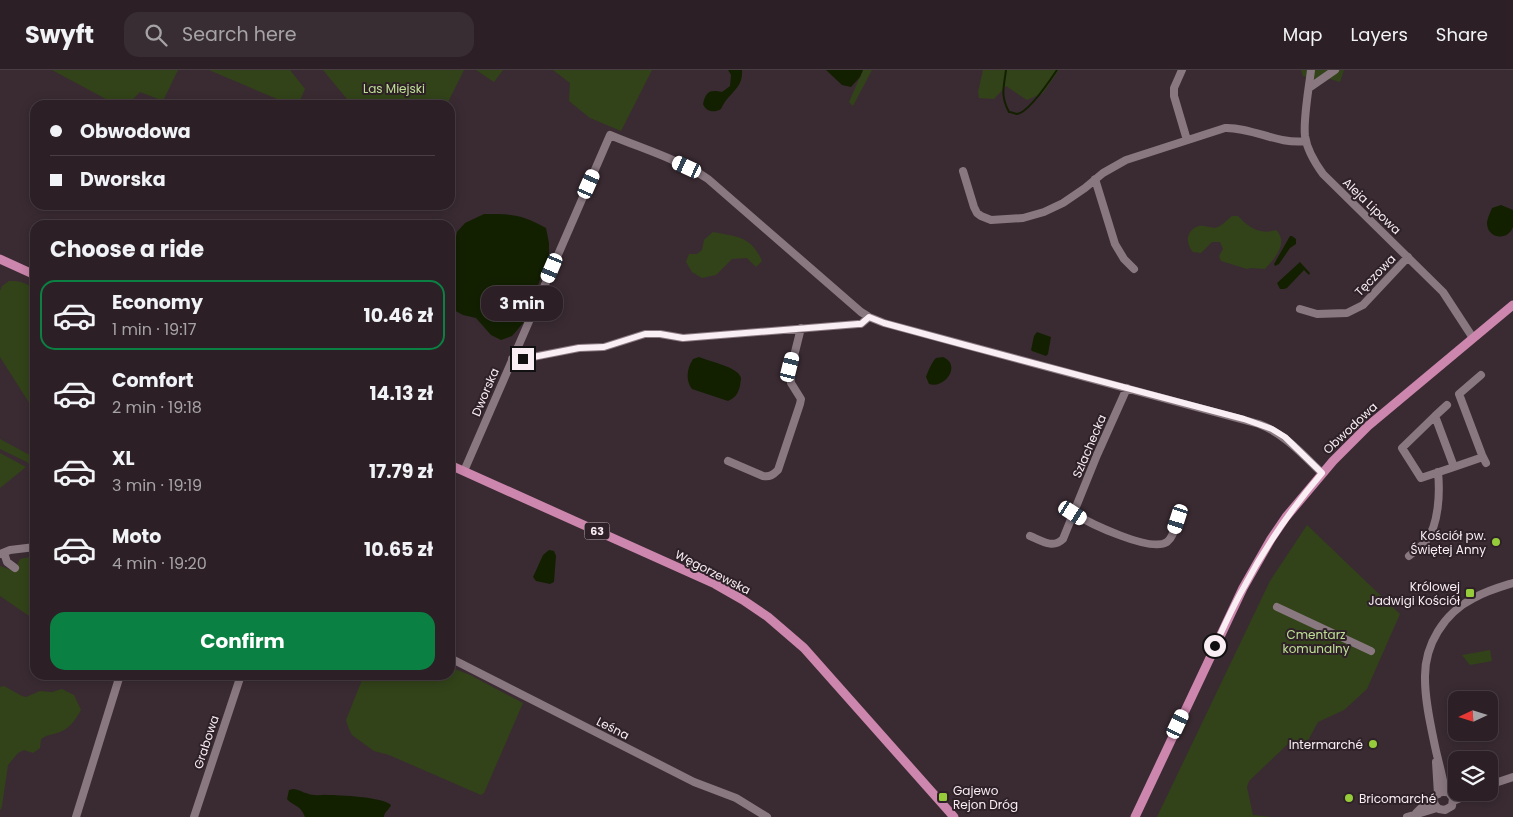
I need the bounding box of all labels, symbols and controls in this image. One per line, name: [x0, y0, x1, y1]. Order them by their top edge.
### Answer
search box: [124, 12, 474, 57]
text: Swyft: [25, 18, 94, 51]
icon: search: [142, 21, 170, 49]
text: Search here: [182, 21, 297, 48]
text: Map: [1283, 22, 1323, 47]
text: Layers: [1351, 22, 1408, 47]
text: Share: [1436, 22, 1488, 47]
park label: Las Miejski: [363, 80, 425, 97]
text: Obwodowa: [80, 118, 191, 145]
car: [670, 154, 703, 180]
text: Dworska: [80, 166, 166, 193]
car: [576, 167, 601, 201]
street label: Aleja Lipowa: [1339, 174, 1405, 238]
text: Choose a ride: [50, 234, 204, 265]
street label: Tęczowa: [1351, 250, 1399, 300]
car: [539, 251, 564, 285]
callout: 3 min: [482, 286, 564, 322]
text: Economy: [112, 289, 203, 316]
text: 3 min: [499, 292, 545, 315]
icon: car: [52, 293, 97, 338]
text: 10.46 zł: [364, 302, 433, 329]
text: 1 min · 19:17: [112, 318, 196, 341]
route end: [512, 348, 534, 370]
car: [779, 351, 800, 383]
street label: Dworska: [467, 365, 503, 419]
text: Comfort: [112, 367, 194, 394]
icon: car: [52, 371, 97, 416]
text: 14.13 zł: [369, 380, 433, 407]
text: 2 min · 19:18: [112, 396, 202, 419]
street label: Obwodowa: [1319, 398, 1381, 458]
street label: Szlachecka: [1068, 412, 1110, 480]
text: XL: [112, 445, 135, 472]
icon: car: [52, 449, 97, 494]
text: 17.79 zł: [369, 458, 433, 485]
text: 3 min · 19:19: [112, 474, 202, 497]
car: [1056, 499, 1089, 527]
car: [1166, 502, 1189, 536]
road number: 63: [584, 522, 610, 540]
text: Moto: [112, 523, 161, 550]
icon: car: [52, 527, 97, 572]
place label: Kościół pw. Świętej Anny: [1411, 527, 1486, 558]
text: 10.65 zł: [364, 536, 433, 563]
marker: Kościół pw. Świętej Anny: [1490, 536, 1502, 548]
street label: Węgorzewska: [672, 546, 754, 598]
text: 4 min · 19:20: [112, 552, 207, 575]
place label: Królowej Jadwigi Kościół: [1368, 578, 1460, 609]
marker: Królowej Jadwigi Kościół: [1464, 587, 1476, 599]
button: Confirm: [50, 612, 435, 670]
park label: Cmentarz komunalny: [1282, 626, 1350, 657]
route start: [1204, 635, 1226, 657]
north arrow: [1448, 691, 1498, 741]
map controls: [1448, 691, 1498, 801]
car: [1164, 707, 1191, 741]
street label: Grabowa: [189, 713, 223, 771]
street label: Leśna: [594, 713, 632, 743]
place label: Intermarché: [1289, 736, 1363, 753]
marker: Intermarché: [1367, 738, 1379, 750]
button: layers: [1448, 751, 1498, 801]
place label: Gajewo Rejon Dróg: [953, 782, 1018, 813]
place label: Bricomarché: [1359, 790, 1436, 807]
marker: Gajewo Rejon Dróg: [937, 791, 949, 803]
marker: Bricomarché: [1343, 792, 1355, 804]

